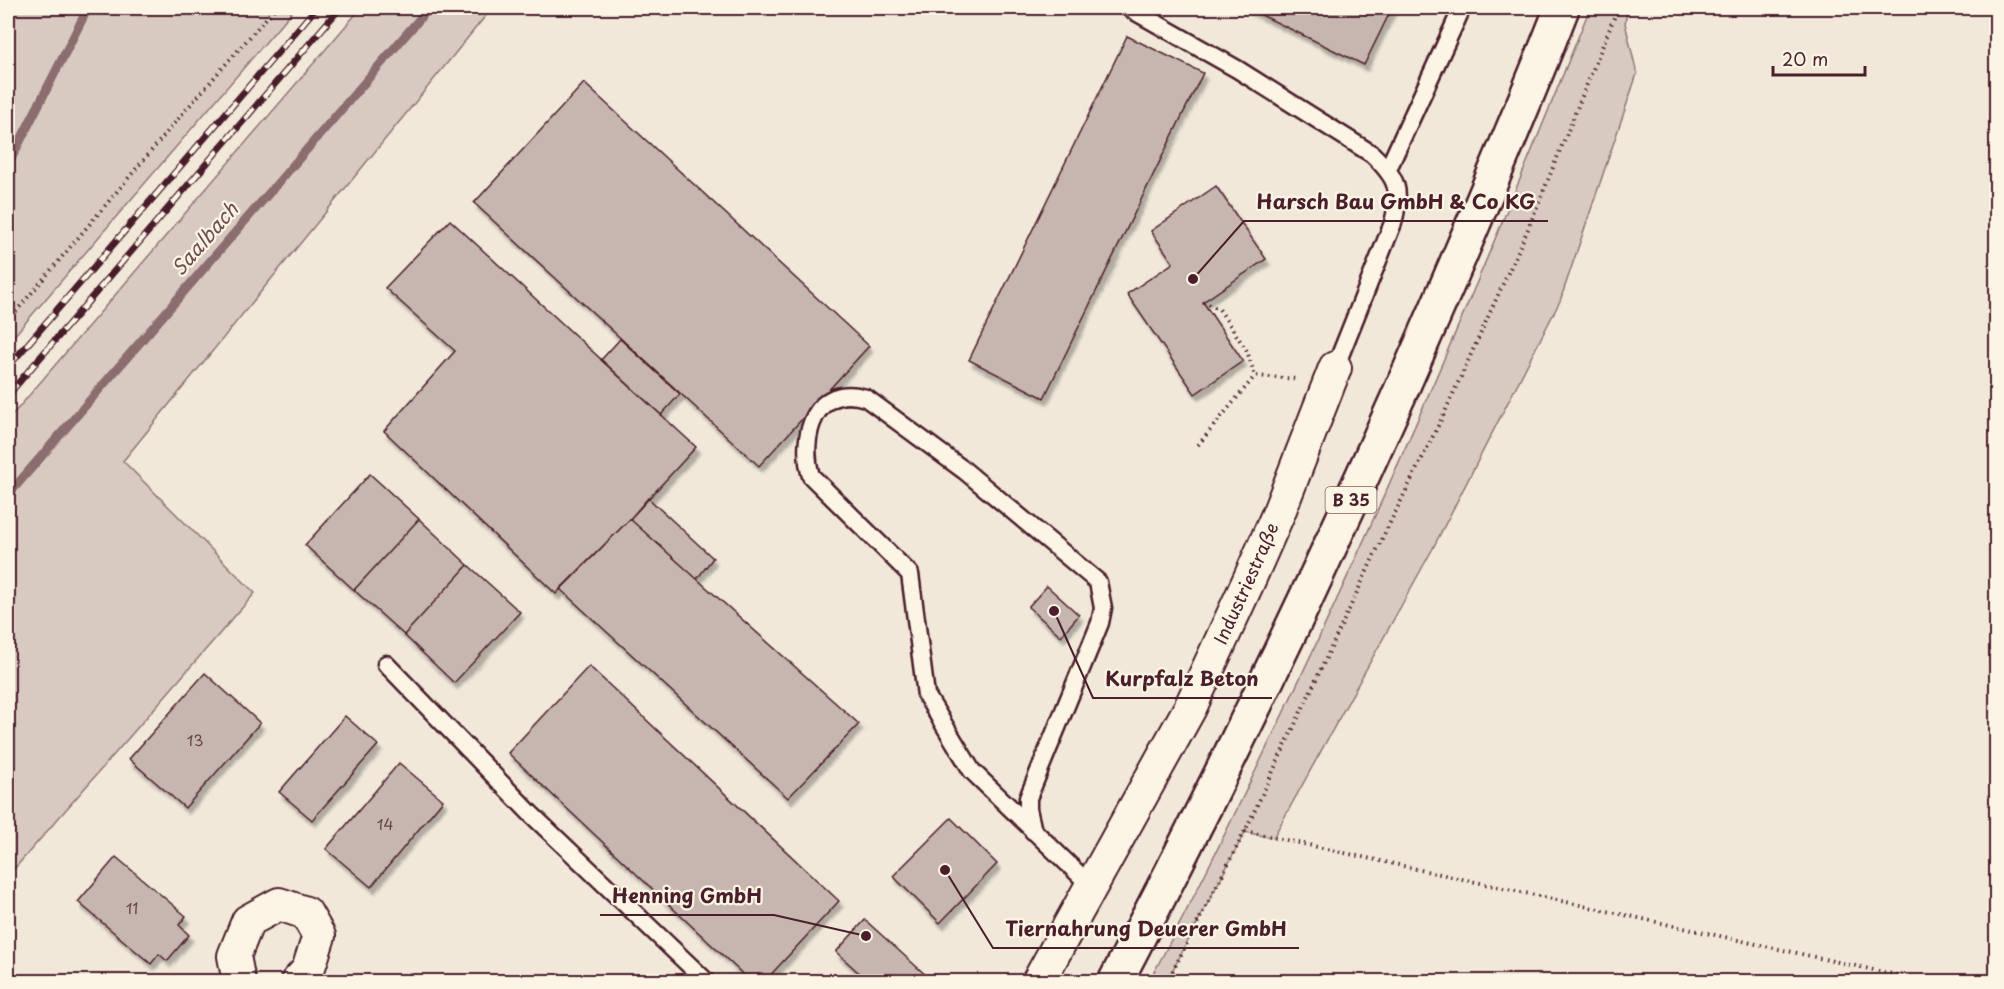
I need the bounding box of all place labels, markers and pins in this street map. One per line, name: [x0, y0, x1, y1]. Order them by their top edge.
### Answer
callout: Harsch Bau GmbH & Co KG: [1244, 183, 1548, 221]
callout: Kurpfalz Beton: [1093, 660, 1272, 698]
callout: Henning GmbH: [600, 877, 774, 915]
callout: Tiernahrung Deuerer GmbH: [993, 910, 1299, 948]

